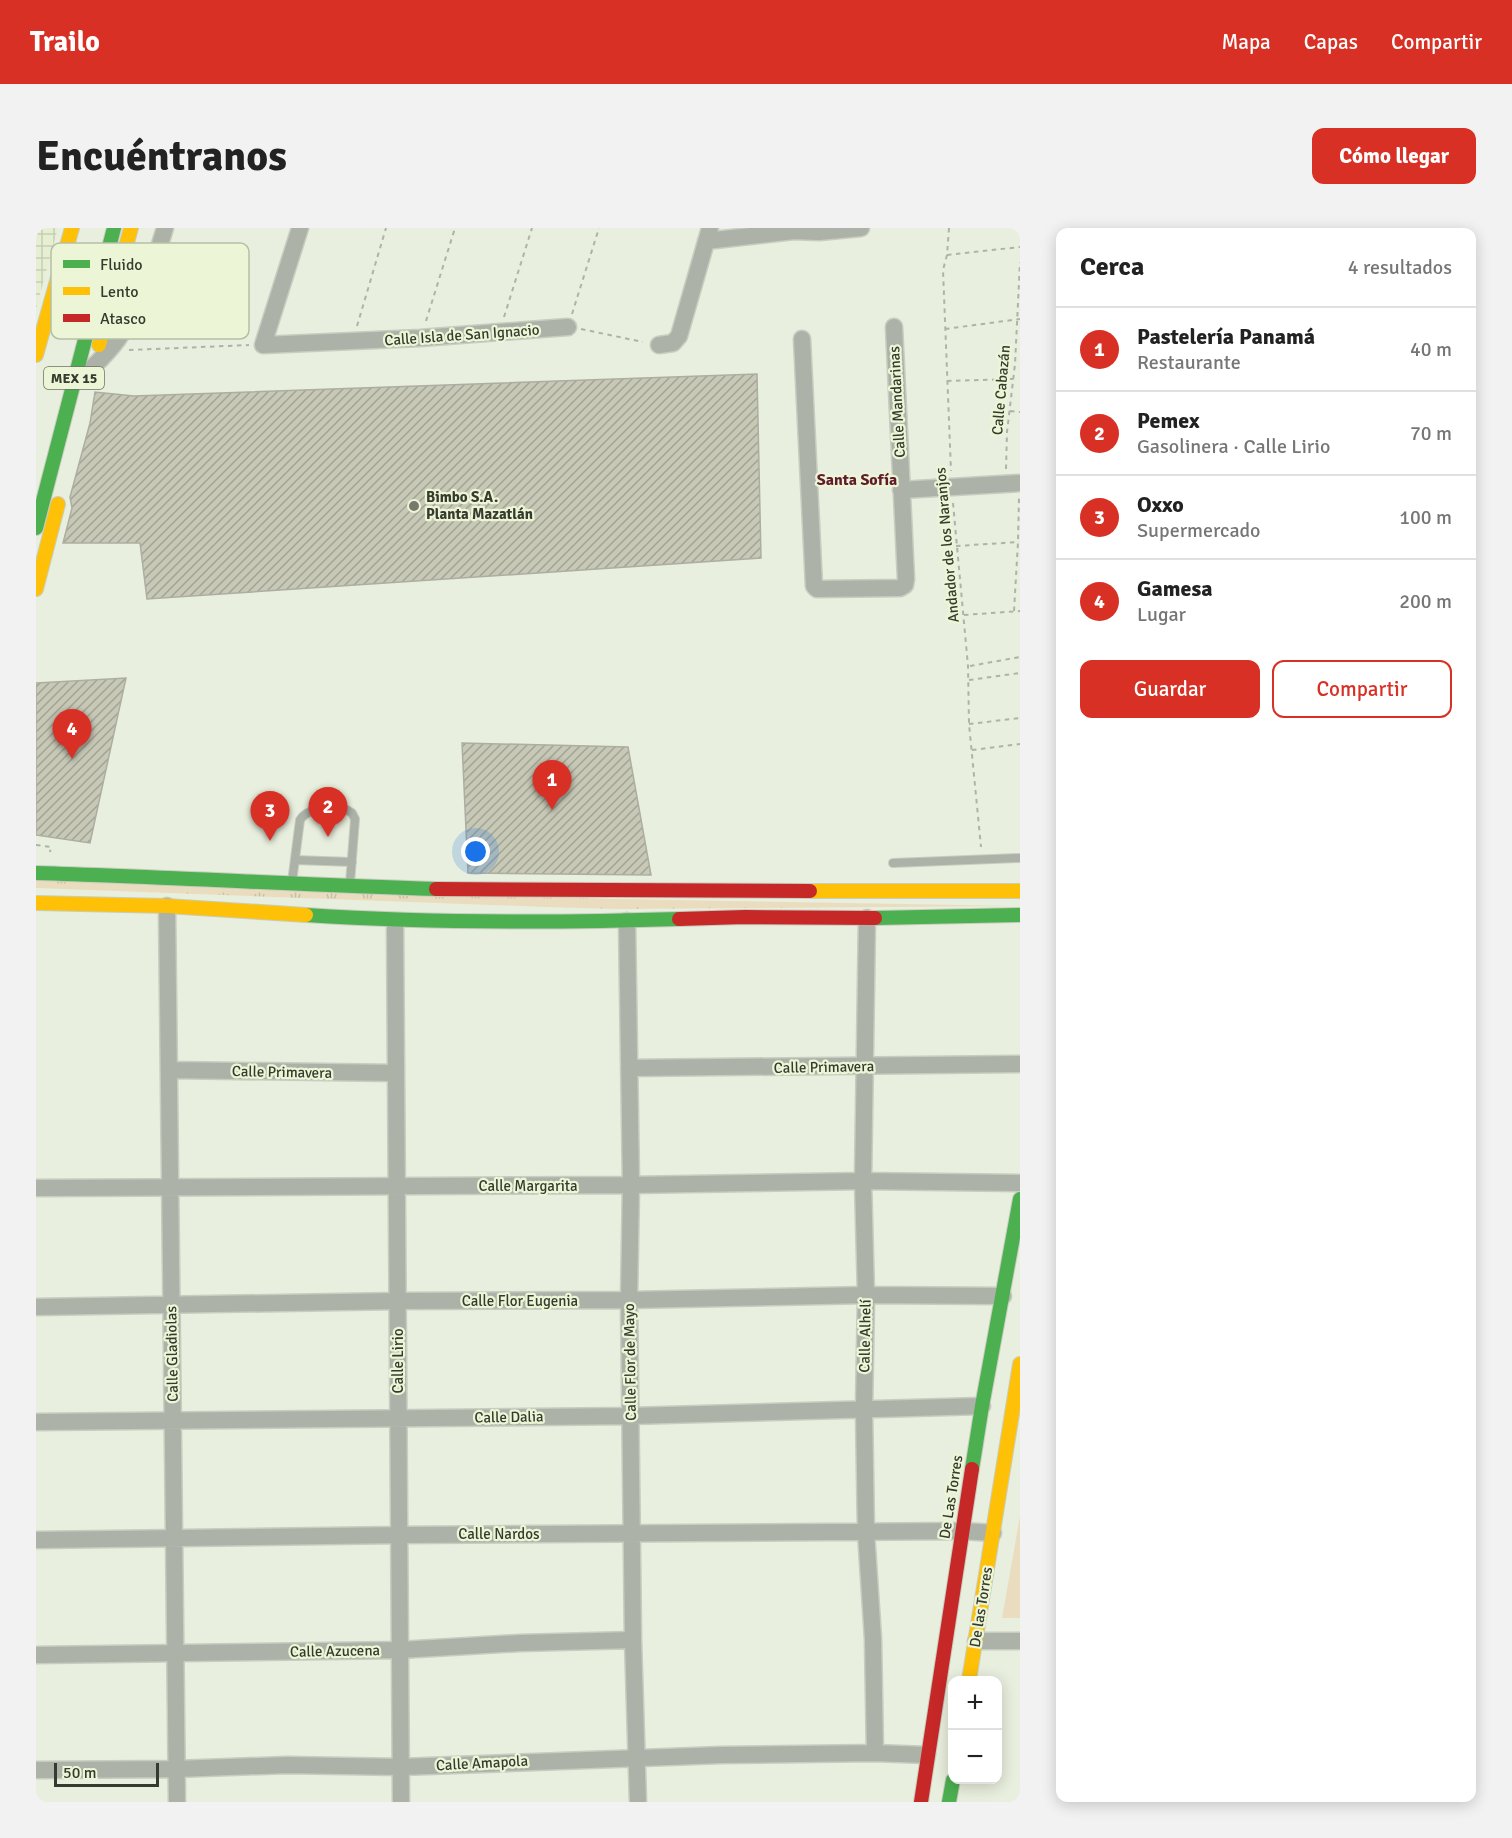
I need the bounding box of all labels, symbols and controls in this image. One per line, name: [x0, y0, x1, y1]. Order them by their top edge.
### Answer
text: Trailo: [30, 25, 100, 59]
text: Mapa: [1221, 29, 1271, 55]
text: Capas: [1304, 29, 1358, 55]
text: Compartir: [1391, 29, 1482, 55]
button: Cómo llegar: [1312, 128, 1476, 184]
text: Encuéntranos: [36, 131, 287, 182]
legend: [51, 243, 249, 339]
text: Cerca: [1080, 251, 1144, 283]
text: Fluido: [100, 255, 143, 275]
text: 4 resultados: [1348, 255, 1452, 280]
text: Lento: [100, 282, 138, 302]
text: Atasco: [100, 309, 146, 329]
street label: Calle Isla de San Ignacio: [384, 321, 540, 349]
text: Pastelería Panamá: [1137, 323, 1315, 350]
text: 1: [1094, 337, 1105, 362]
text: 40 m: [1410, 337, 1452, 362]
street label: Calle Cabazán: [988, 344, 1014, 436]
street label: Calle Mandarinas: [885, 345, 909, 458]
text: Restaurante: [1137, 350, 1241, 375]
road number: MEX 15: [44, 367, 104, 389]
text: Pemex: [1137, 407, 1200, 434]
text: 2: [1094, 421, 1105, 446]
text: 70 m: [1410, 421, 1452, 446]
text: Gasolinera · Calle Lirio: [1137, 434, 1330, 459]
street label: Andador de los Naranjos: [931, 466, 963, 623]
district label: Santa Sofía: [817, 470, 897, 490]
place label: Bimbo S.A. Planta Mazatlán: [426, 488, 533, 523]
text: Oxxo: [1137, 491, 1184, 518]
marker: Bimbo S.A. Planta Mazatlán: [407, 499, 421, 513]
text: 3: [1094, 505, 1105, 530]
text: 100 m: [1399, 505, 1452, 530]
text: Supermercado: [1137, 518, 1260, 543]
text: Gamesa: [1137, 575, 1212, 602]
text: 4: [1094, 589, 1105, 614]
text: 200 m: [1399, 589, 1452, 614]
text: Lugar: [1137, 602, 1186, 627]
button: Guardar: [1080, 660, 1260, 718]
button: Compartir: [1272, 660, 1452, 718]
pin: 4: [52, 710, 92, 759]
pin: 1: [532, 760, 572, 810]
pin: 2: [308, 788, 348, 837]
pin: 3: [250, 792, 290, 841]
your location: [461, 837, 490, 866]
street label: Calle Primavera: [774, 1057, 874, 1077]
street label: Calle Primavera: [232, 1062, 332, 1082]
street label: Calle Margarita: [478, 1177, 578, 1195]
street label: Calle Flor Eugenia: [462, 1292, 578, 1310]
street label: Calle Alhelí: [855, 1299, 875, 1373]
street label: Calle Flor de Mayo: [620, 1303, 640, 1421]
street label: Calle Gladiolas: [162, 1305, 182, 1402]
street label: Calle Lirio: [389, 1328, 407, 1394]
street label: Calle Dalia: [474, 1407, 544, 1427]
street label: De Las Torres: [936, 1453, 967, 1540]
street label: Calle Nardos: [458, 1525, 540, 1543]
street label: De las Torres: [966, 1565, 996, 1649]
street label: Calle Azucena: [290, 1641, 380, 1661]
map controls: [948, 1676, 1002, 1784]
button: +: [948, 1676, 1002, 1730]
button: −: [948, 1730, 1002, 1784]
street label: Calle Amapola: [435, 1752, 529, 1774]
scale bar: [54, 1760, 159, 1788]
text: 50 m: [63, 1763, 97, 1783]

